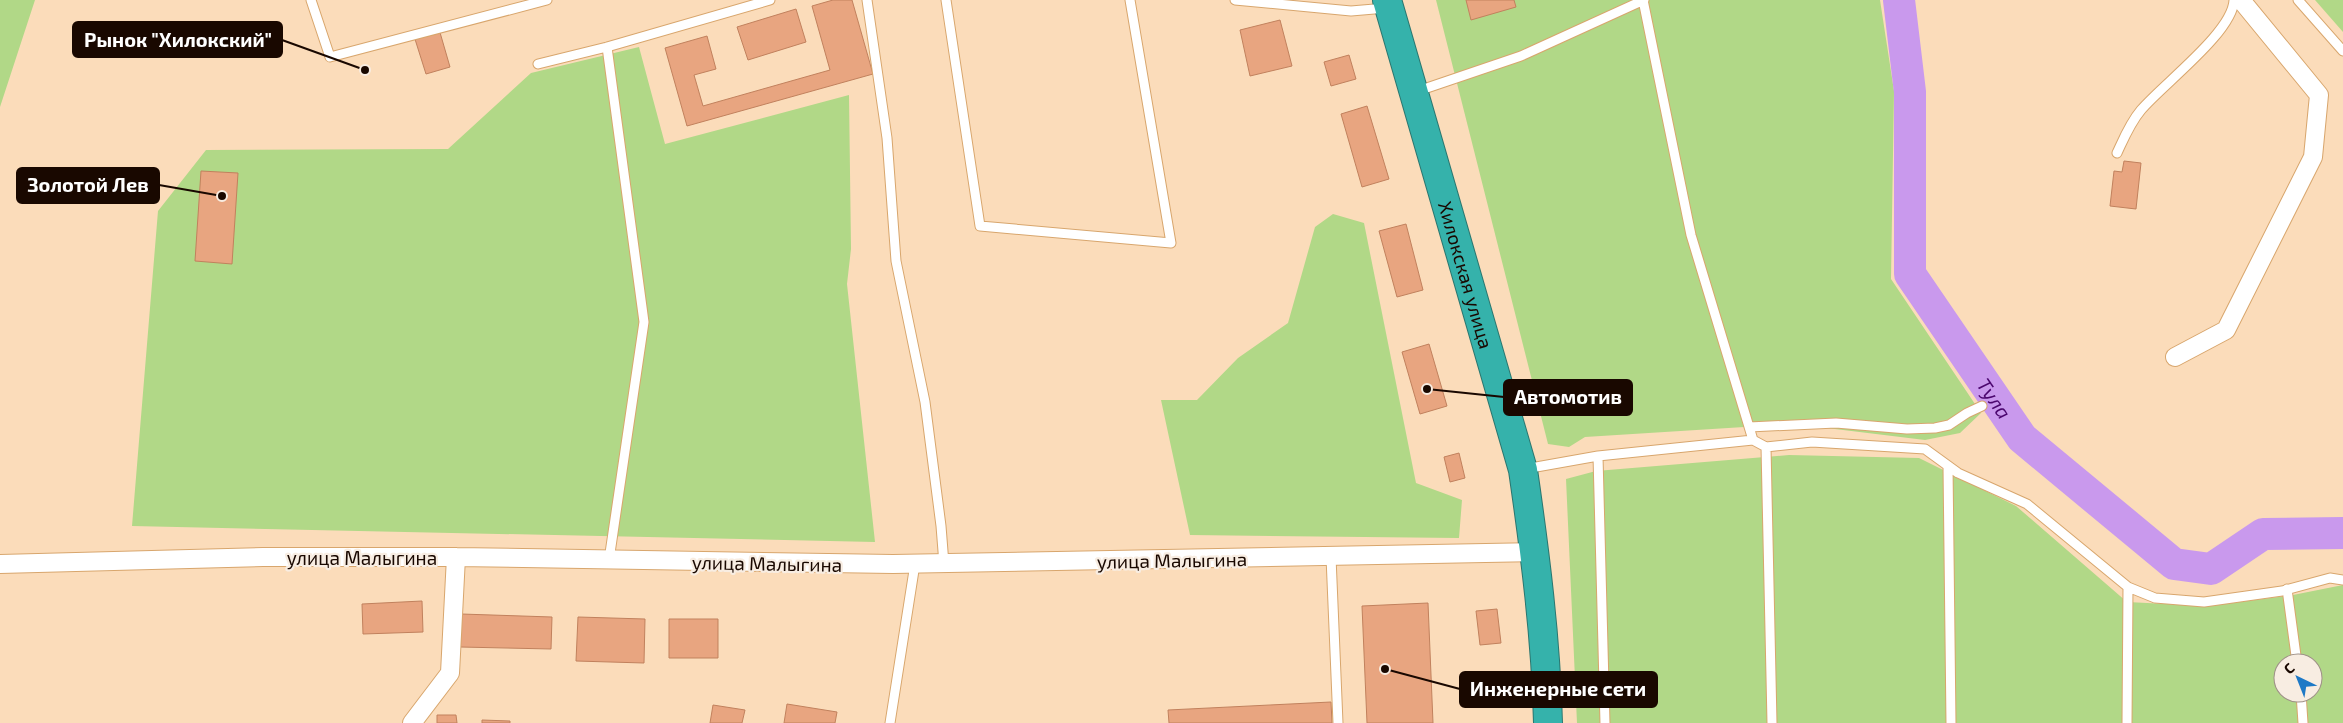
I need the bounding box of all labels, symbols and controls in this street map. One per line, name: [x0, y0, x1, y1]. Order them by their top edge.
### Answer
callout: Рынок "Хилокский": [73, 22, 282, 57]
text: Рынок "Хилокский": [84, 27, 272, 51]
callout: Золотой Лев: [17, 168, 159, 203]
text: Золотой Лев: [27, 172, 149, 196]
street label: Хилокская улица: [1434, 198, 1499, 351]
water label: Тула: [1973, 373, 2017, 423]
callout: Автомотив: [1504, 380, 1632, 415]
text: Автомотив: [1514, 384, 1622, 408]
street label: улица Малыгина: [287, 546, 437, 570]
street label: улица Малыгина: [1097, 547, 1247, 574]
street label: улица Малыгина: [692, 550, 842, 577]
north arrow: [2273, 653, 2323, 703]
text: С: [2280, 659, 2298, 677]
callout: Инженерные сети: [1460, 672, 1657, 707]
text: Инженерные сети: [1470, 676, 1646, 700]

